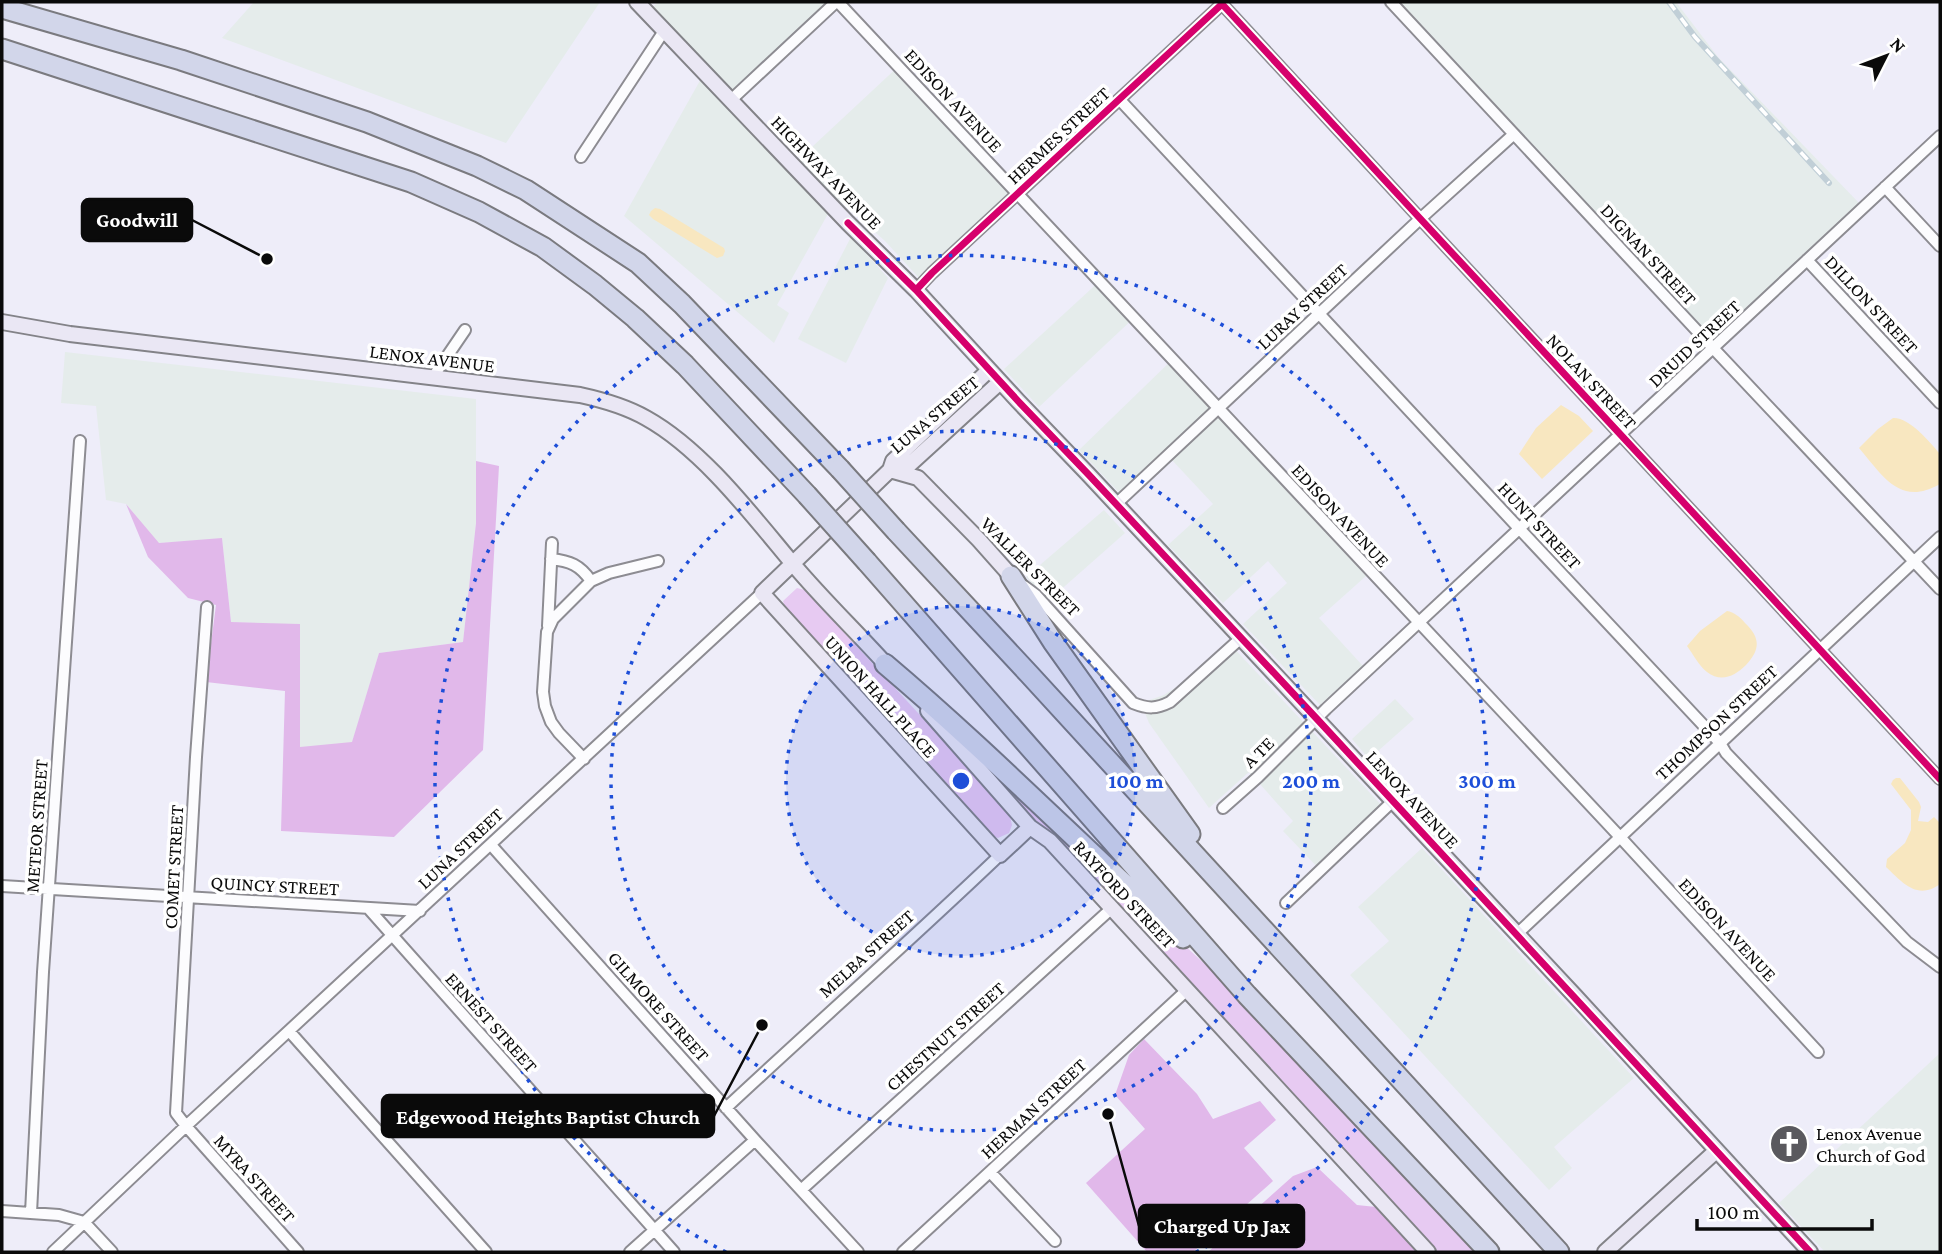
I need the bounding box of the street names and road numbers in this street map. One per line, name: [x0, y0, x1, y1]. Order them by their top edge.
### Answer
street label: EDISON AVENUE: [901, 44, 1007, 156]
street label: HERMES STREET: [1003, 82, 1114, 188]
street label: HIGHWAY AVENUE: [767, 111, 886, 234]
street label: DIGNAN STREET: [1597, 200, 1701, 310]
street label: DILLON STREET: [1821, 251, 1923, 358]
street label: LURAY STREET: [1253, 259, 1352, 354]
street label: DRUID STREET: [1644, 295, 1745, 391]
street label: NOLAN STREET: [1542, 329, 1641, 434]
street label: LENOX AVENUE: [368, 340, 496, 377]
street label: LUNA STREET: [886, 371, 983, 457]
street label: EDISON AVENUE: [1288, 459, 1394, 571]
street label: HUNT STREET: [1494, 477, 1586, 574]
street label: WALLER STREET: [977, 512, 1085, 621]
street label: UNION HALL PLACE: [820, 631, 941, 761]
street label: THOMPSON STREET: [1651, 660, 1782, 784]
street label: A TE: [1239, 733, 1278, 772]
street label: LENOX AVENUE: [1362, 746, 1463, 853]
street label: METEOR STREET: [21, 758, 52, 894]
street label: LUNA STREET: [413, 803, 508, 893]
street label: COMET STREET: [160, 804, 187, 930]
street label: RAYFORD STREET: [1069, 836, 1180, 953]
street label: QUINCY STREET: [210, 872, 340, 899]
street label: EDISON AVENUE: [1675, 873, 1781, 985]
street label: MELBA STREET: [814, 905, 919, 1002]
street label: GILMORE STREET: [604, 947, 714, 1066]
street label: ERNEST STREET: [441, 968, 542, 1077]
street label: CHESTNUT STREET: [882, 977, 1010, 1095]
street label: HERMAN STREET: [976, 1054, 1091, 1163]
street label: MYRA STREET: [210, 1130, 300, 1227]

